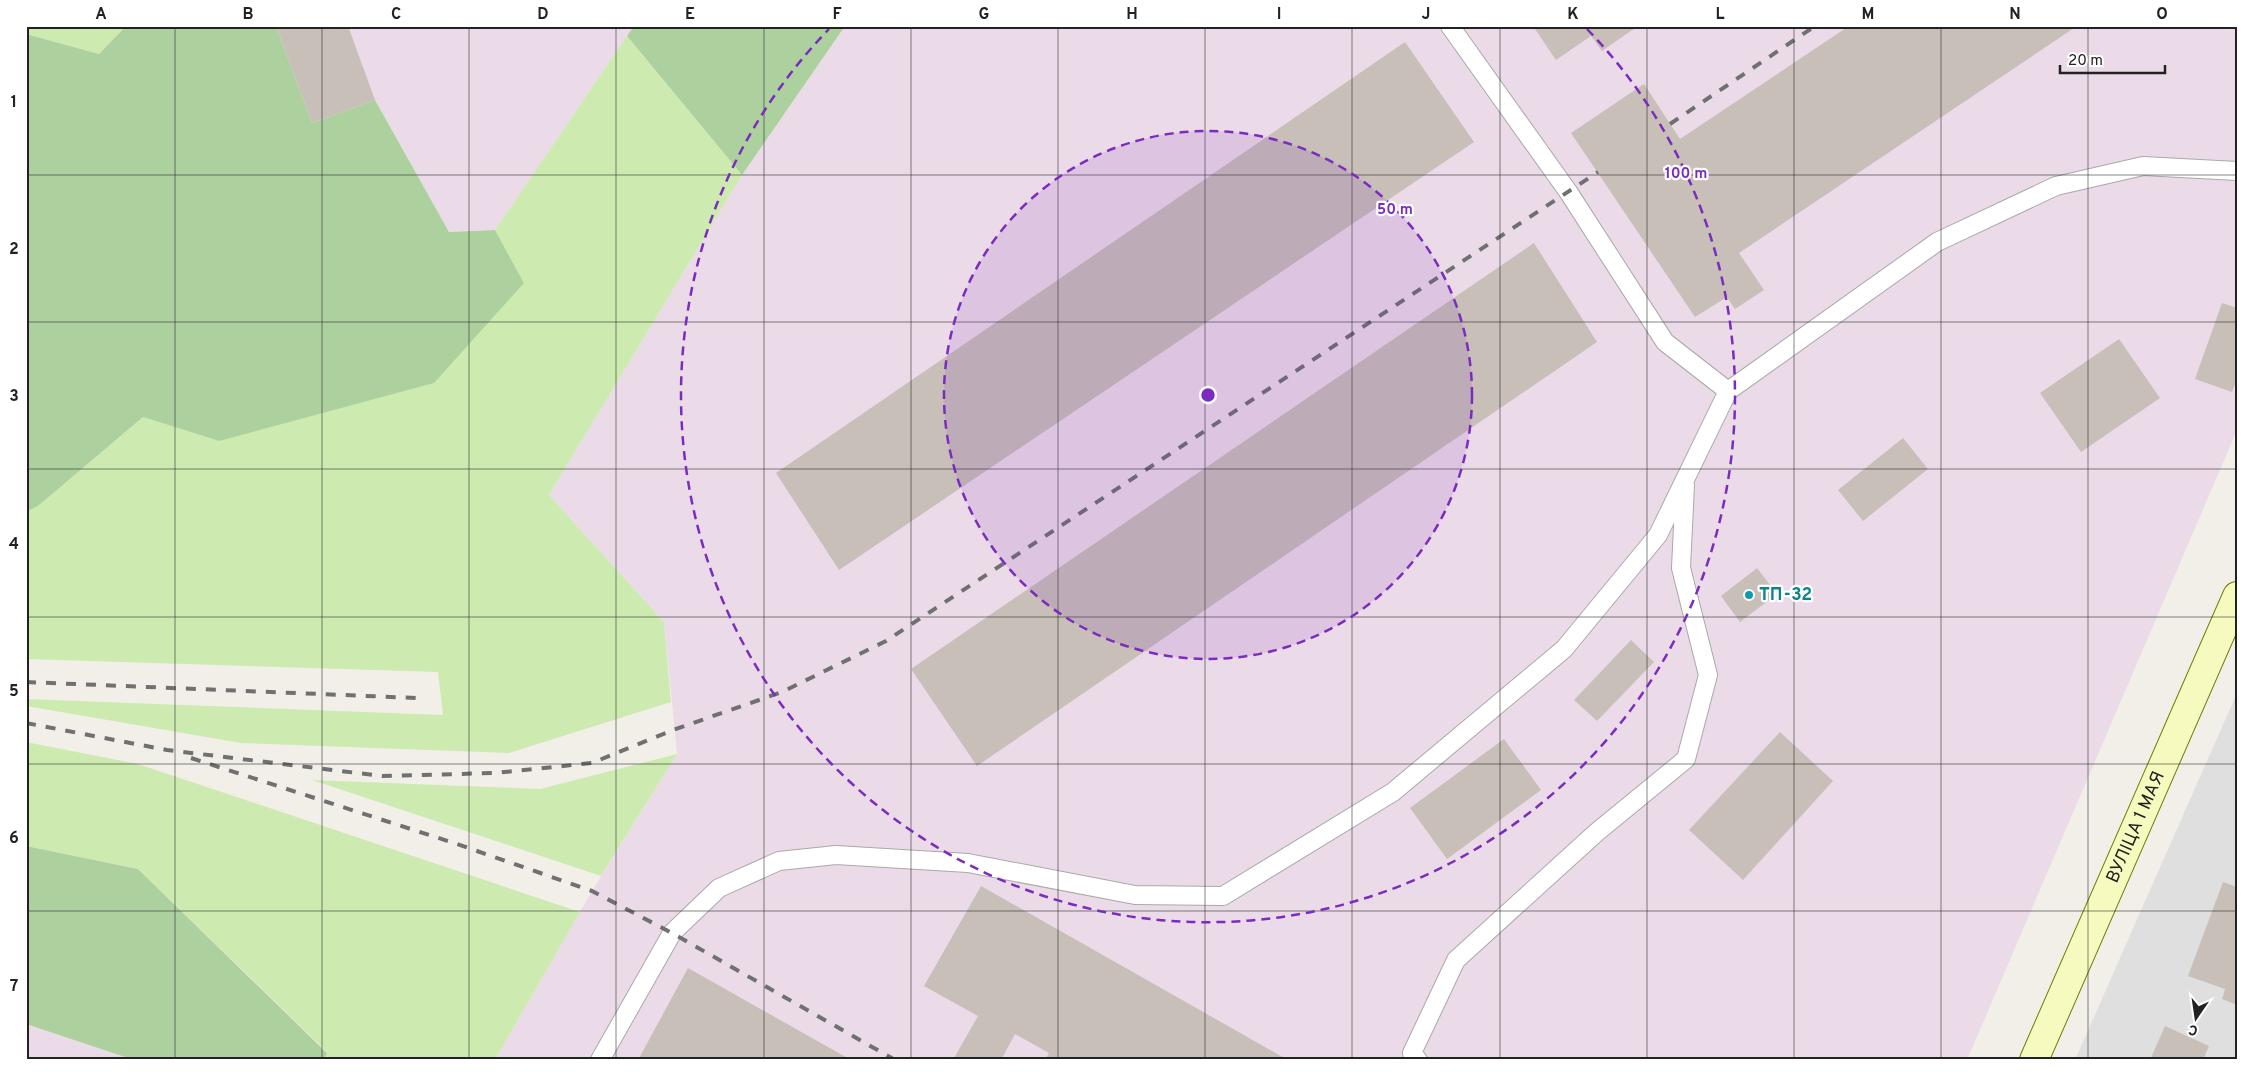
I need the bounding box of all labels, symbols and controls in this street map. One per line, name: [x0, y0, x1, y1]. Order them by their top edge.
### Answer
text: A: [95, 5, 107, 25]
text: B: [242, 5, 254, 25]
text: C: [391, 5, 401, 25]
text: D: [537, 5, 549, 25]
text: E: [685, 5, 695, 25]
text: F: [832, 5, 842, 25]
text: G: [979, 5, 989, 25]
text: H: [1126, 5, 1138, 25]
text: I: [1277, 5, 1281, 25]
text: J: [1422, 5, 1430, 25]
text: K: [1567, 5, 1579, 25]
text: L: [1715, 5, 1725, 25]
text: M: [1862, 5, 1874, 25]
text: N: [2009, 5, 2021, 25]
text: O: [2156, 5, 2168, 25]
scale bar: [2060, 42, 2166, 74]
text: 20 m: [2068, 52, 2103, 71]
text: 1: [11, 93, 17, 113]
text: 100 m: [1665, 165, 1707, 184]
text: 50 m: [1377, 201, 1413, 220]
text: 2: [9, 240, 19, 260]
centre of rings: [1199, 386, 1217, 404]
text: 3: [9, 387, 19, 407]
text: 4: [9, 535, 19, 555]
place label: ТП-32: [1759, 584, 1812, 607]
marker: ТП-32: [1743, 589, 1755, 601]
text: 5: [9, 682, 19, 702]
street label: ВУЛІЦА 1 МАЯ: [2101, 768, 2170, 887]
text: 6: [9, 829, 19, 849]
text: 7: [10, 977, 18, 997]
north arrow: [2170, 994, 2220, 1044]
text: С: [2187, 1020, 2200, 1038]

